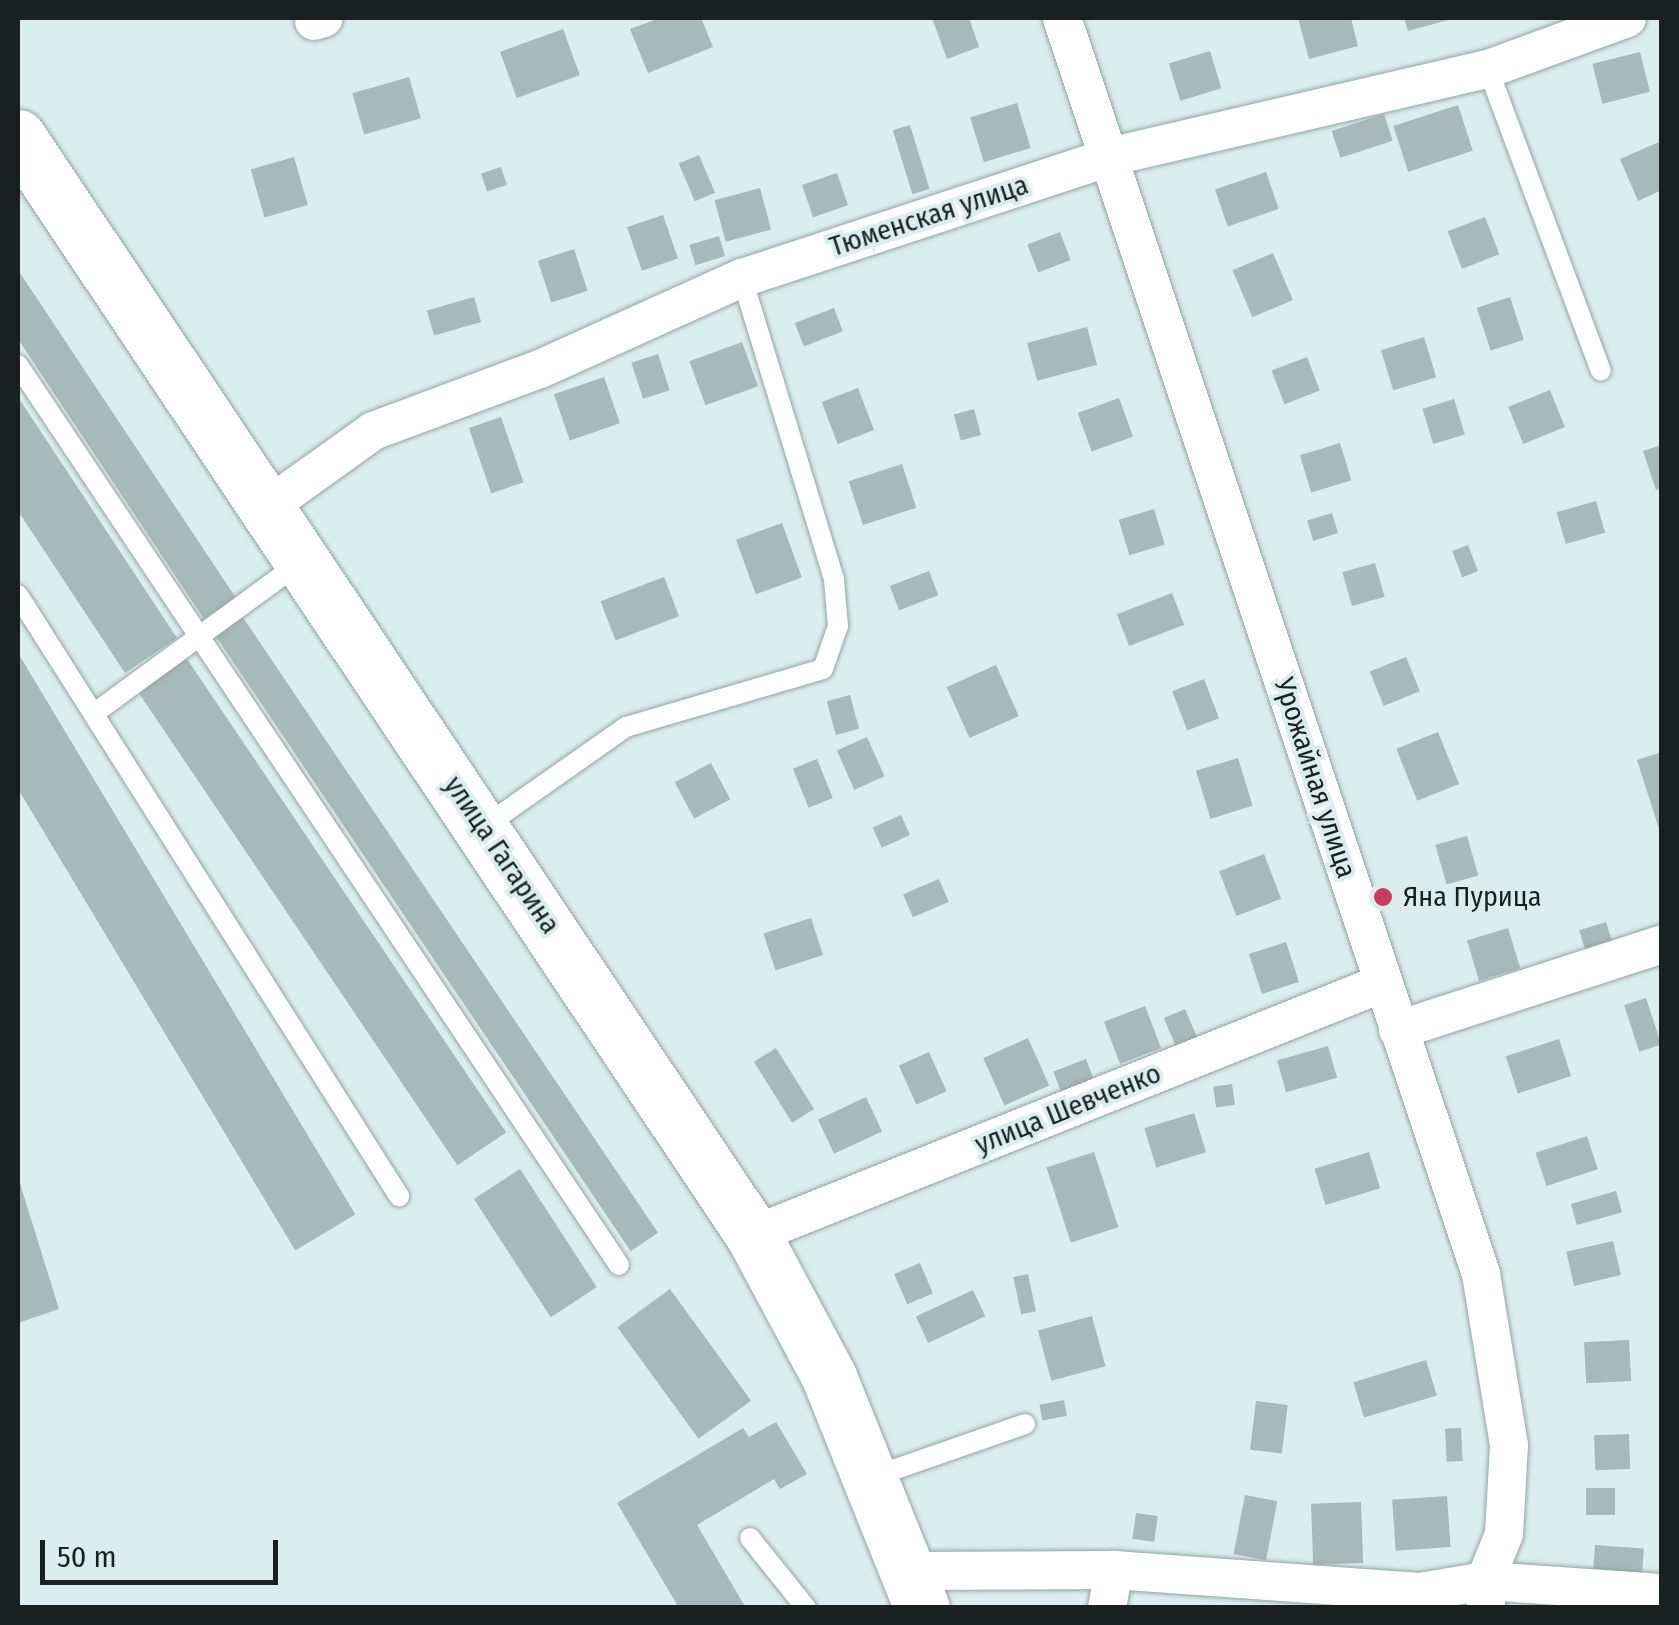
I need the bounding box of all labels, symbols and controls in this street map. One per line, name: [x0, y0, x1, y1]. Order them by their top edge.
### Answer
street label: Тюменская улица: [825, 168, 1033, 264]
street label: Урожайная улица: [1267, 674, 1363, 882]
street label: улица Гагарина: [437, 770, 567, 940]
place label: Яна Пурица: [1403, 880, 1541, 914]
marker: Яна Пурица: [1372, 886, 1394, 908]
street label: улица Шевченко: [970, 1056, 1166, 1162]
scale bar: [45, 1520, 282, 1582]
text: 50 m: [57, 1539, 117, 1575]

